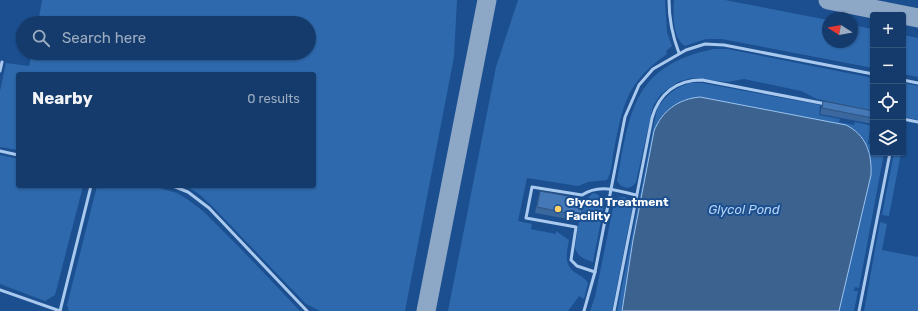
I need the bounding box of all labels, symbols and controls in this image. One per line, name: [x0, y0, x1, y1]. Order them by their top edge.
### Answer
north arrow: [822, 12, 858, 48]
map controls: [870, 12, 906, 156]
button: +: [870, 12, 906, 48]
search box: [16, 16, 316, 60]
icon: search: [30, 27, 52, 49]
text: Search here: [62, 29, 146, 47]
button: −: [870, 48, 906, 84]
button: locate: [870, 84, 906, 120]
text: Nearby: [32, 88, 93, 108]
text: 0 results: [247, 91, 300, 106]
button: layers: [870, 120, 906, 156]
place label: Glycol Treatment Facility: [566, 195, 669, 223]
water label: Glycol Pond: [708, 202, 780, 217]
marker: Glycol Treatment Facility: [553, 204, 563, 214]

